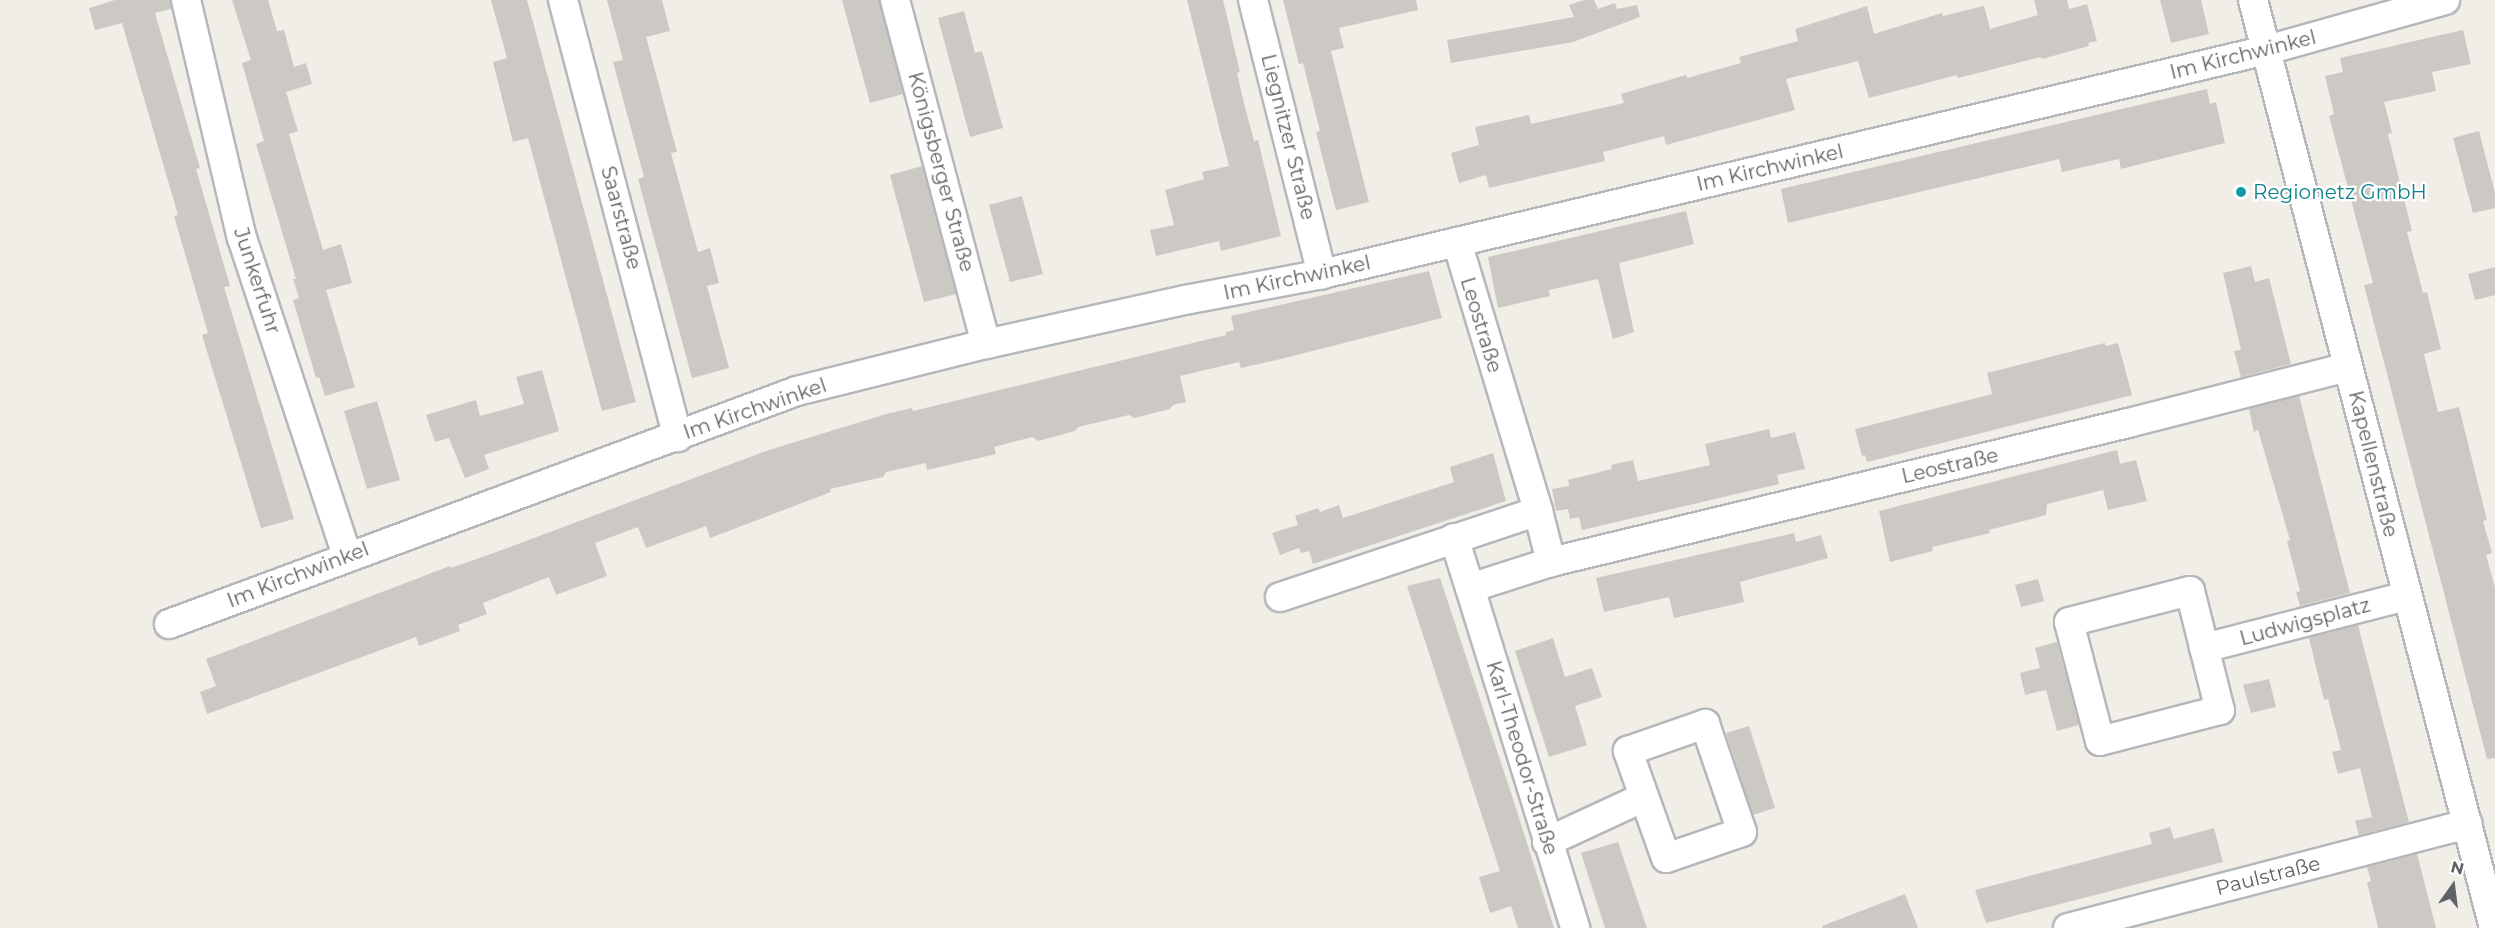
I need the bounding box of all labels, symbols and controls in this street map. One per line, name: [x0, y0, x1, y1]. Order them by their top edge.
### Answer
street label: Im Kirchwinkel: [2167, 25, 2319, 85]
street label: Liegnitzer Straße: [1256, 52, 1320, 222]
street label: Königsberger Straße: [903, 69, 979, 275]
street label: Im Kirchwinkel: [1694, 139, 1846, 197]
street label: Saarstraße: [596, 164, 646, 272]
place label: Regionetz GmbH: [2253, 180, 2427, 204]
marker: Regionetz GmbH: [2234, 185, 2248, 199]
street label: Junkerfuhr: [229, 225, 285, 337]
street label: Im Kirchwinkel: [1221, 251, 1373, 305]
street label: Leostraße: [1455, 274, 1507, 376]
street label: Im Kirchwinkel: [680, 373, 830, 445]
street label: Kapellenstraße: [2343, 388, 2403, 540]
street label: Leostraße: [1899, 443, 2001, 489]
street label: Im Kirchwinkel: [224, 537, 372, 613]
street label: Ludwigsplatz: [2237, 593, 2373, 651]
street label: Karl-Theodor-Straße: [1481, 658, 1563, 858]
street label: Paulstraße: [2213, 851, 2323, 901]
north arrow: [2423, 856, 2483, 916]
text: N: [2449, 857, 2466, 879]

